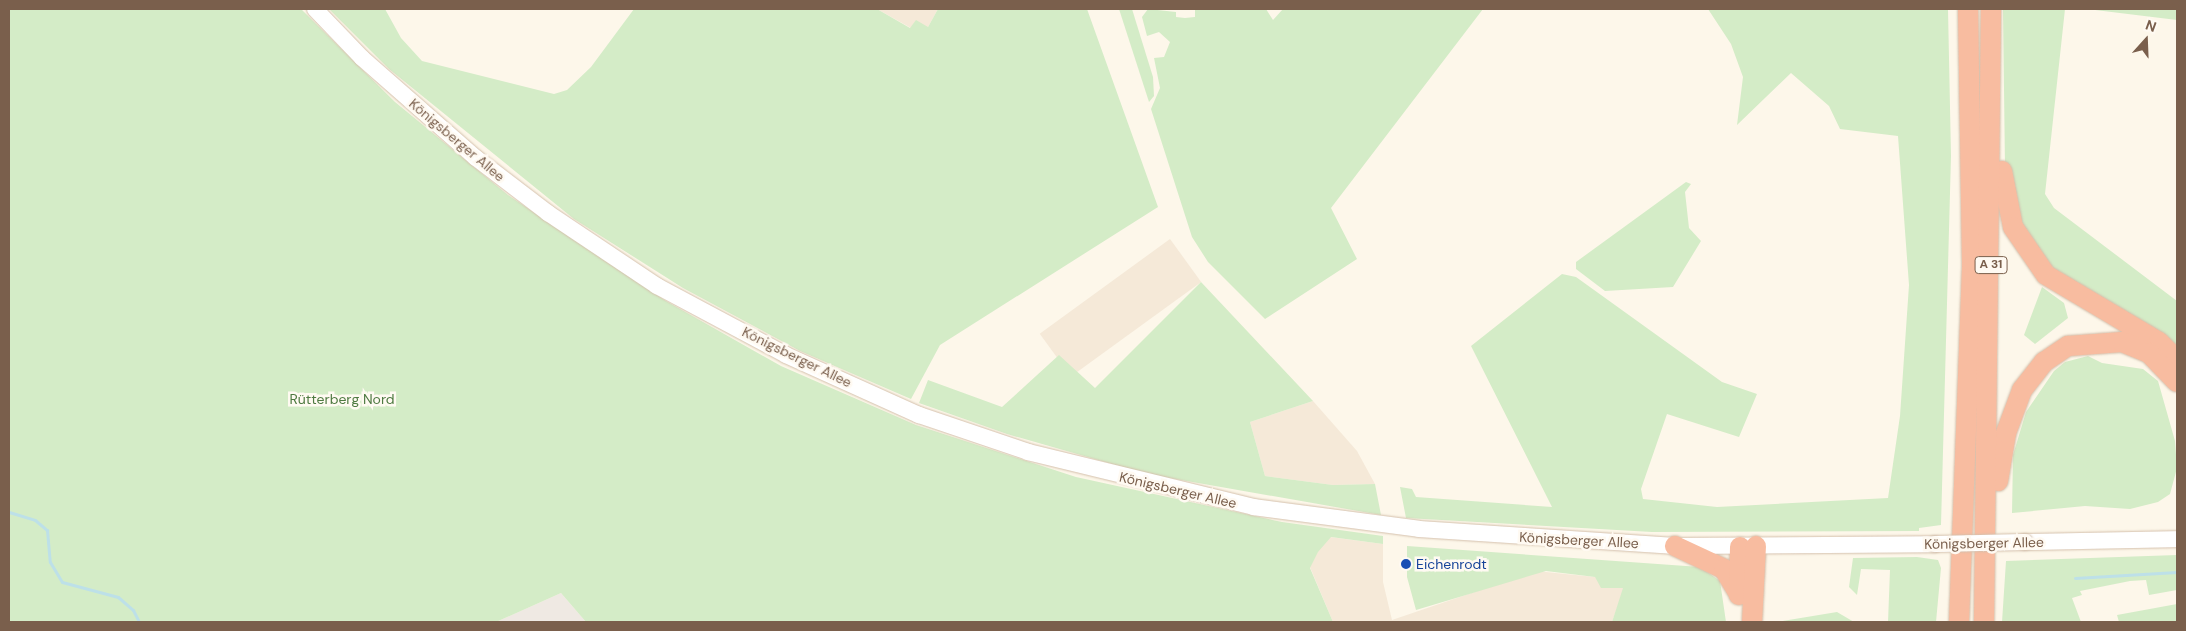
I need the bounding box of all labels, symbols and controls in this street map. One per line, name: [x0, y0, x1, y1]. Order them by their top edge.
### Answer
north arrow: [2121, 15, 2171, 65]
text: N: [2143, 16, 2159, 36]
street label: Königsberger Allee: [406, 95, 508, 185]
road number: A 31: [1974, 256, 2008, 274]
street label: Königsberger Allee: [739, 323, 855, 391]
park label: Rütterberg Nord: [289, 391, 395, 407]
street label: Königsberger Allee: [1118, 468, 1238, 512]
street label: Königsberger Allee: [1519, 528, 1639, 552]
street label: Königsberger Allee: [1924, 534, 2044, 552]
place label: Eichenrodt: [1416, 556, 1487, 572]
marker: Eichenrodt: [1400, 558, 1412, 570]

